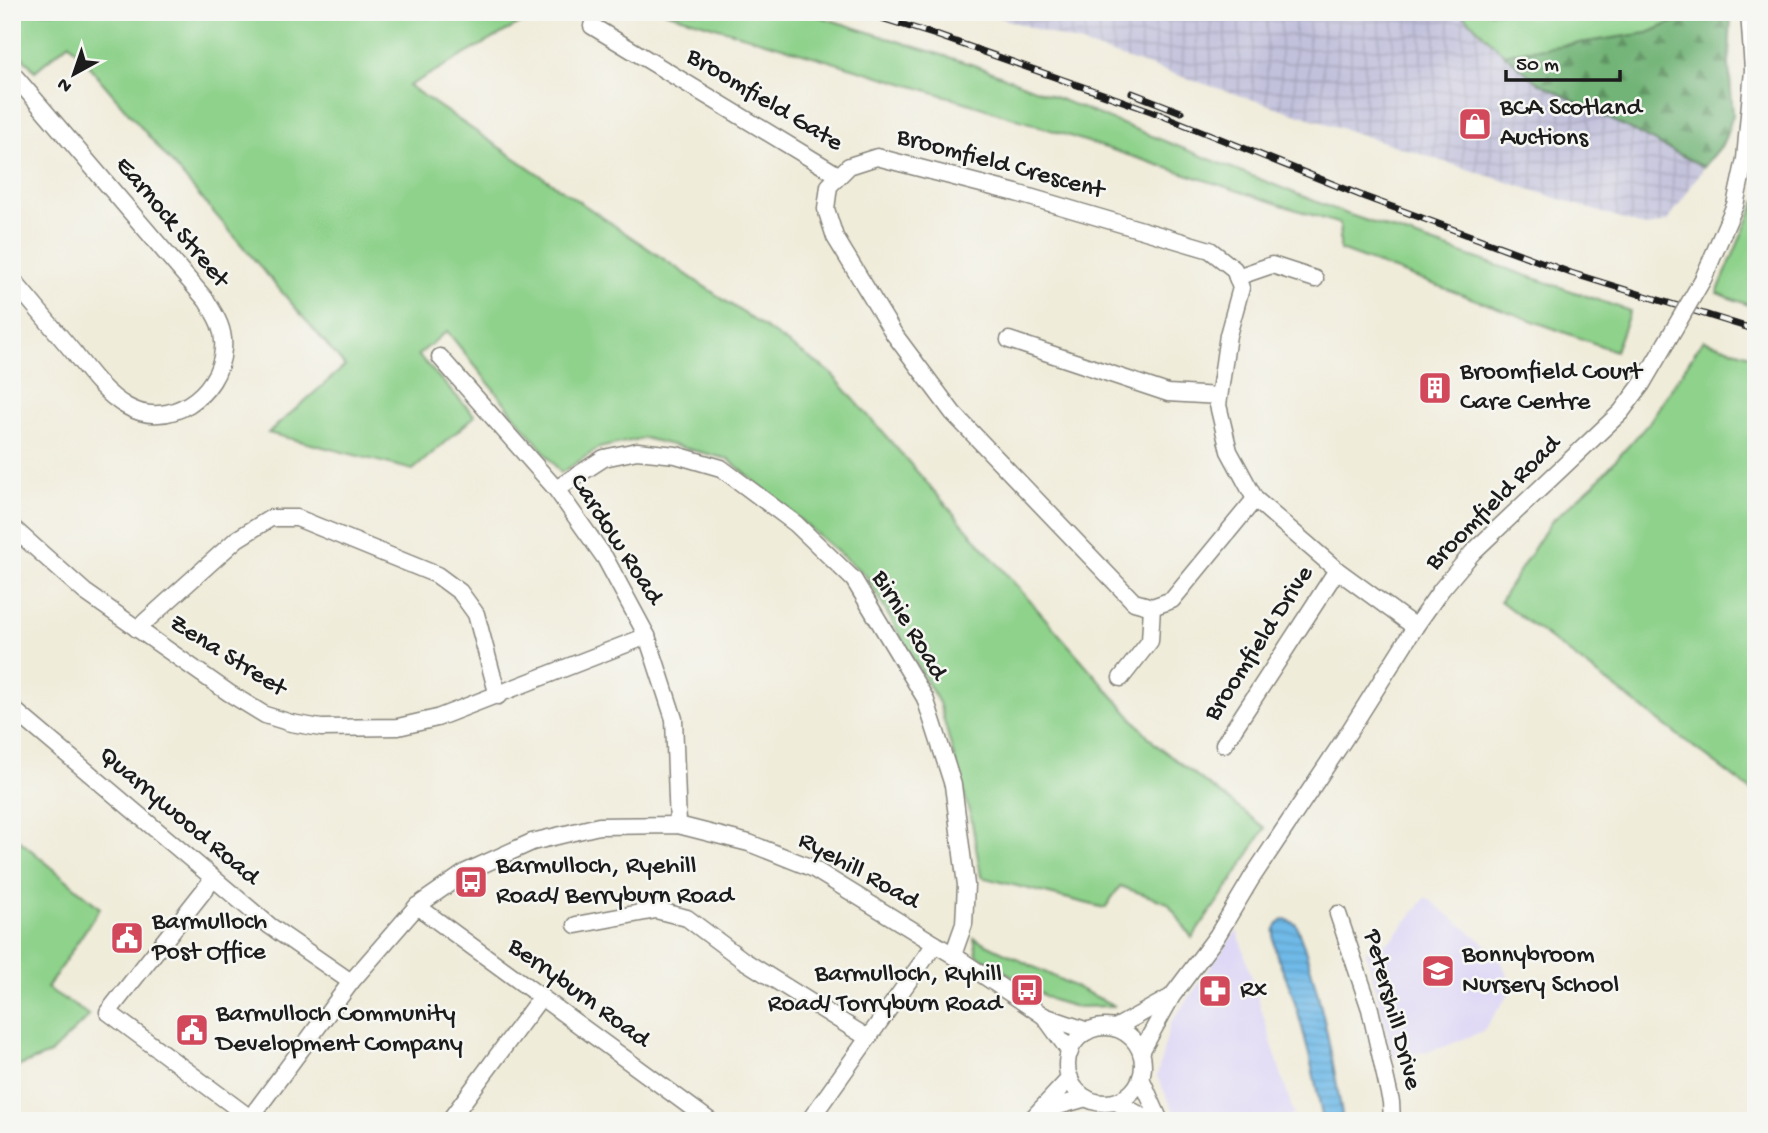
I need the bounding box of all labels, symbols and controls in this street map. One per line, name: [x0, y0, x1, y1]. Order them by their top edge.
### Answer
north arrow: [38, 38, 108, 108]
scale bar: [1506, 38, 1619, 82]
street label: Broomfield Gate: [679, 42, 848, 160]
text: 50 m: [1516, 54, 1559, 79]
text: N: [53, 72, 77, 97]
place label: BCA Scotland Auctions: [1499, 94, 1643, 155]
shop icon: BCA Scotland Auctions: [1456, 105, 1494, 143]
street label: Broomfield Crescent: [892, 122, 1109, 208]
street label: Earnock Street: [107, 151, 236, 297]
place label: Broomfield Court Care Centre: [1459, 358, 1644, 419]
building icon: Broomfield Court Care Centre: [1416, 369, 1454, 407]
street label: Broomfield Road: [1419, 429, 1569, 579]
street label: Cardow Road: [561, 469, 670, 613]
street label: Broomfield Drive: [1198, 560, 1322, 728]
street label: Birnie Road: [863, 565, 954, 688]
street label: Zena Street: [163, 609, 293, 707]
street label: Quarrywood Road: [91, 741, 266, 894]
street label: Ryehill Road: [792, 826, 926, 919]
place label: Barmulloch, Ryehill Road/ Berryburn Road: [495, 852, 735, 913]
bus stop icon: Barmulloch, Ryehill Road/ Berryburn Road: [452, 863, 490, 901]
place label: Barmulloch Post Office: [151, 908, 267, 969]
public building icon: Barmulloch Post Office: [108, 919, 146, 957]
street label: Petershill Drive: [1354, 926, 1427, 1094]
street label: Berryburn Road: [500, 931, 657, 1057]
place label: Bonnybroom Nursery School: [1461, 941, 1619, 1002]
school or university icon: Bonnybroom Nursery School: [1419, 952, 1457, 990]
place label: Barmulloch, Ryhill Road/ Torryburn Road: [768, 960, 1004, 1021]
bus stop icon: Barmulloch, Ryhill Road/ Torryburn Road: [1008, 971, 1046, 1009]
pharmacy icon: Rx: [1196, 972, 1234, 1010]
place label: Rx: [1240, 976, 1268, 1007]
place label: Barmulloch Community Development Company: [214, 1000, 463, 1061]
public building icon: Barmulloch Community Development Company: [173, 1011, 211, 1049]

